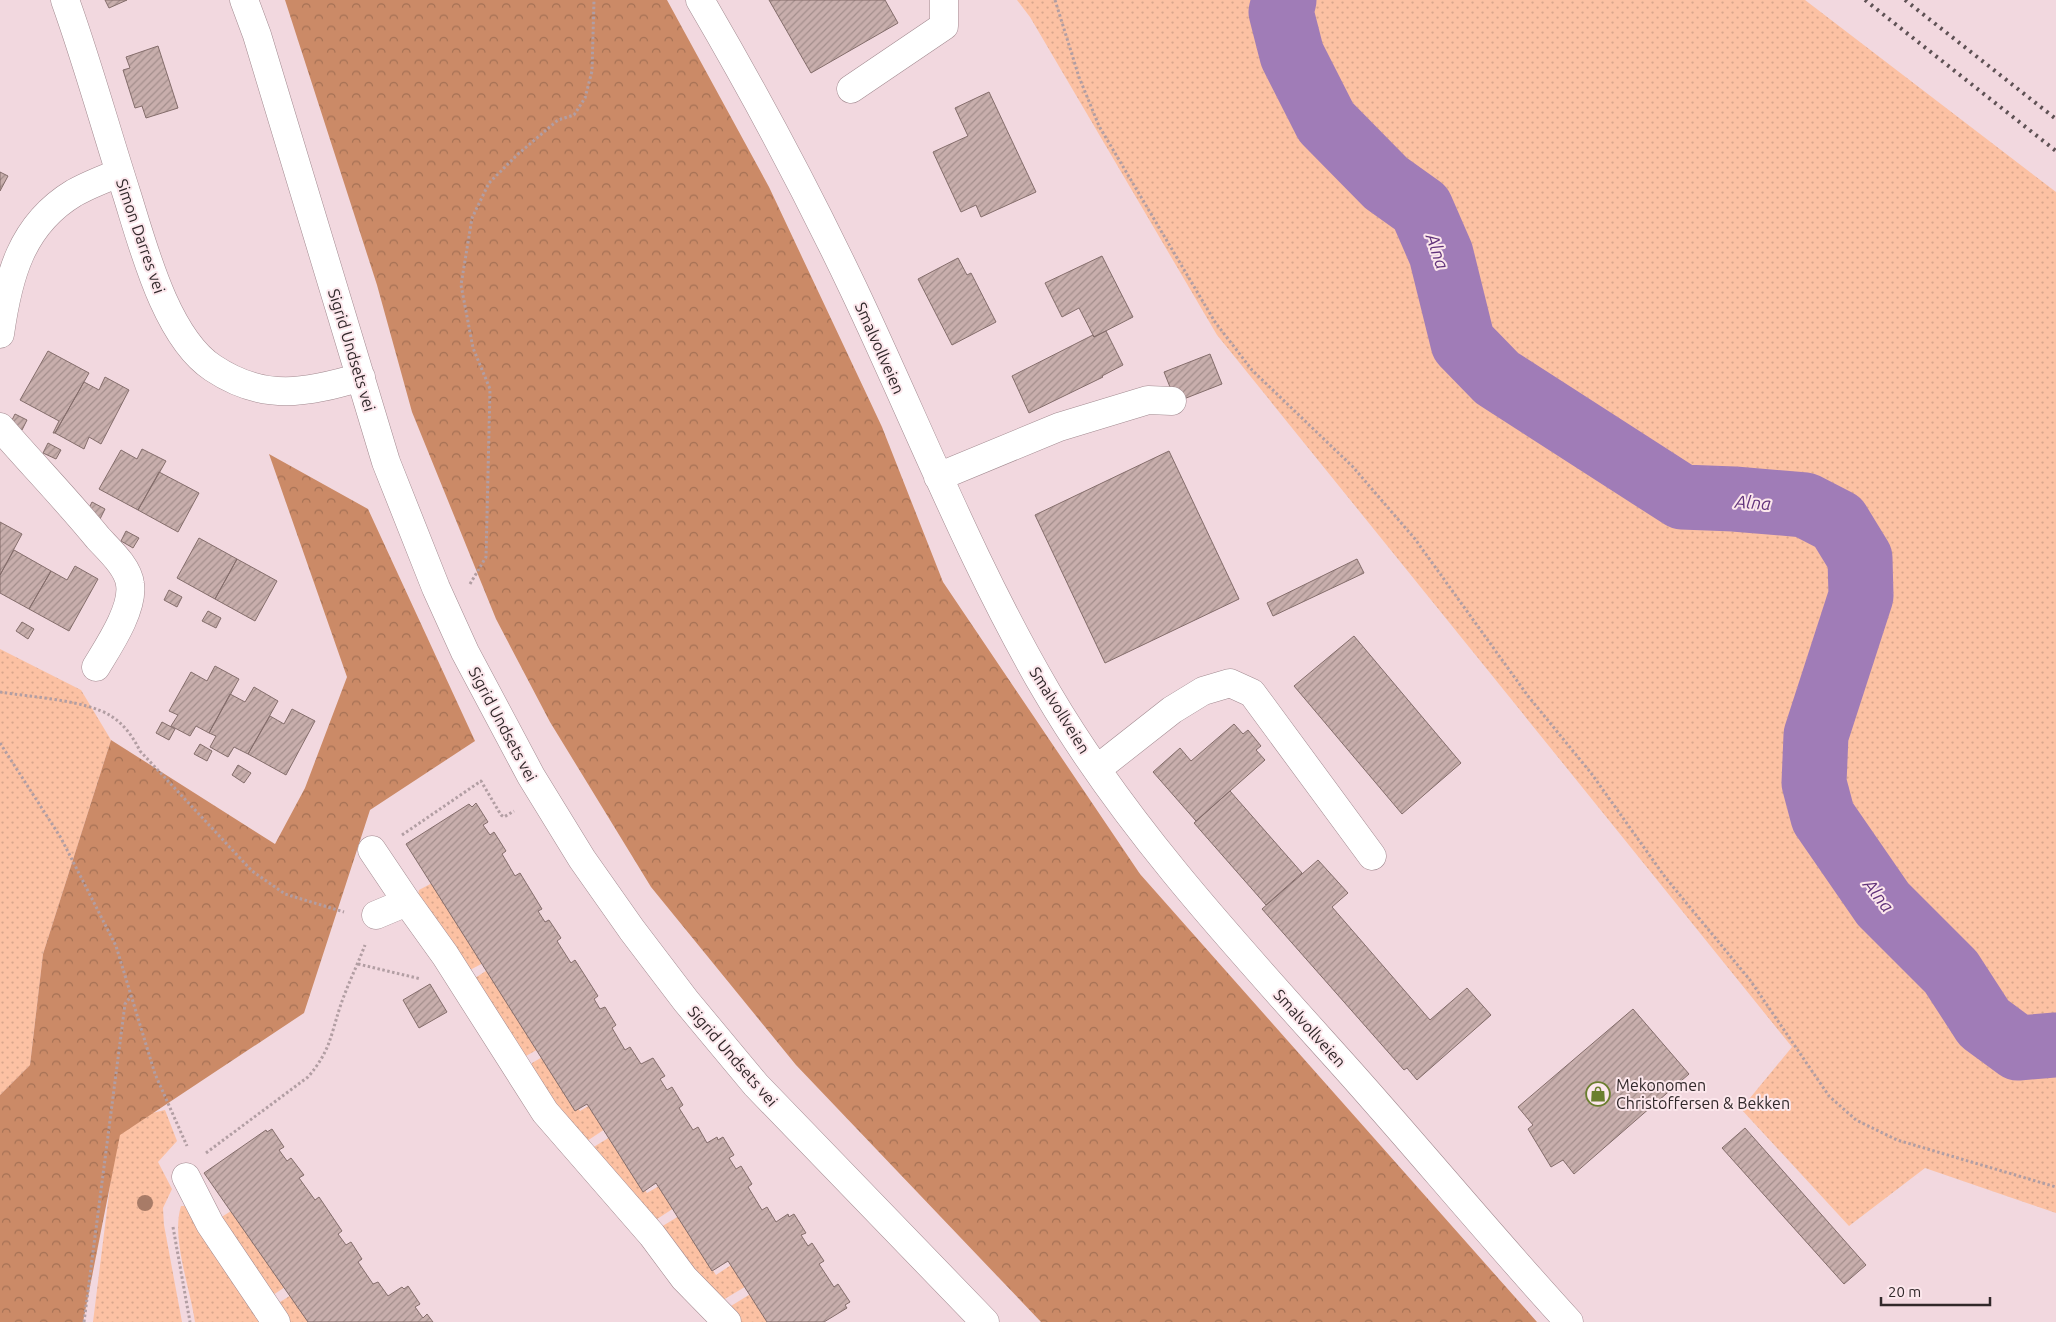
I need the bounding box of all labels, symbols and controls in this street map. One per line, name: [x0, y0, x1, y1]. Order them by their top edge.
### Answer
street label: Simon Darres vei: [113, 176, 169, 296]
water label: Alna: [1422, 230, 1453, 272]
street label: Sigrid Undsets vei: [325, 287, 379, 413]
street label: Smalvollveien: [852, 299, 908, 397]
water label: Alna: [1733, 491, 1772, 513]
street label: Smalvollveien: [1026, 663, 1094, 757]
street label: Sigrid Undsets vei: [465, 664, 541, 784]
water label: Alna: [1859, 874, 1898, 916]
street label: Smalvollveien: [1270, 985, 1350, 1071]
street label: Sigrid Undsets vei: [685, 1002, 781, 1110]
place label: Mekonomen Christoffersen & Bekken: [1616, 1076, 1790, 1112]
shop icon: Mekonomen Christoffersen & Bekken: [1585, 1081, 1611, 1107]
scale bar: [1881, 1274, 1990, 1306]
text: 20 m: [1888, 1283, 1921, 1300]

